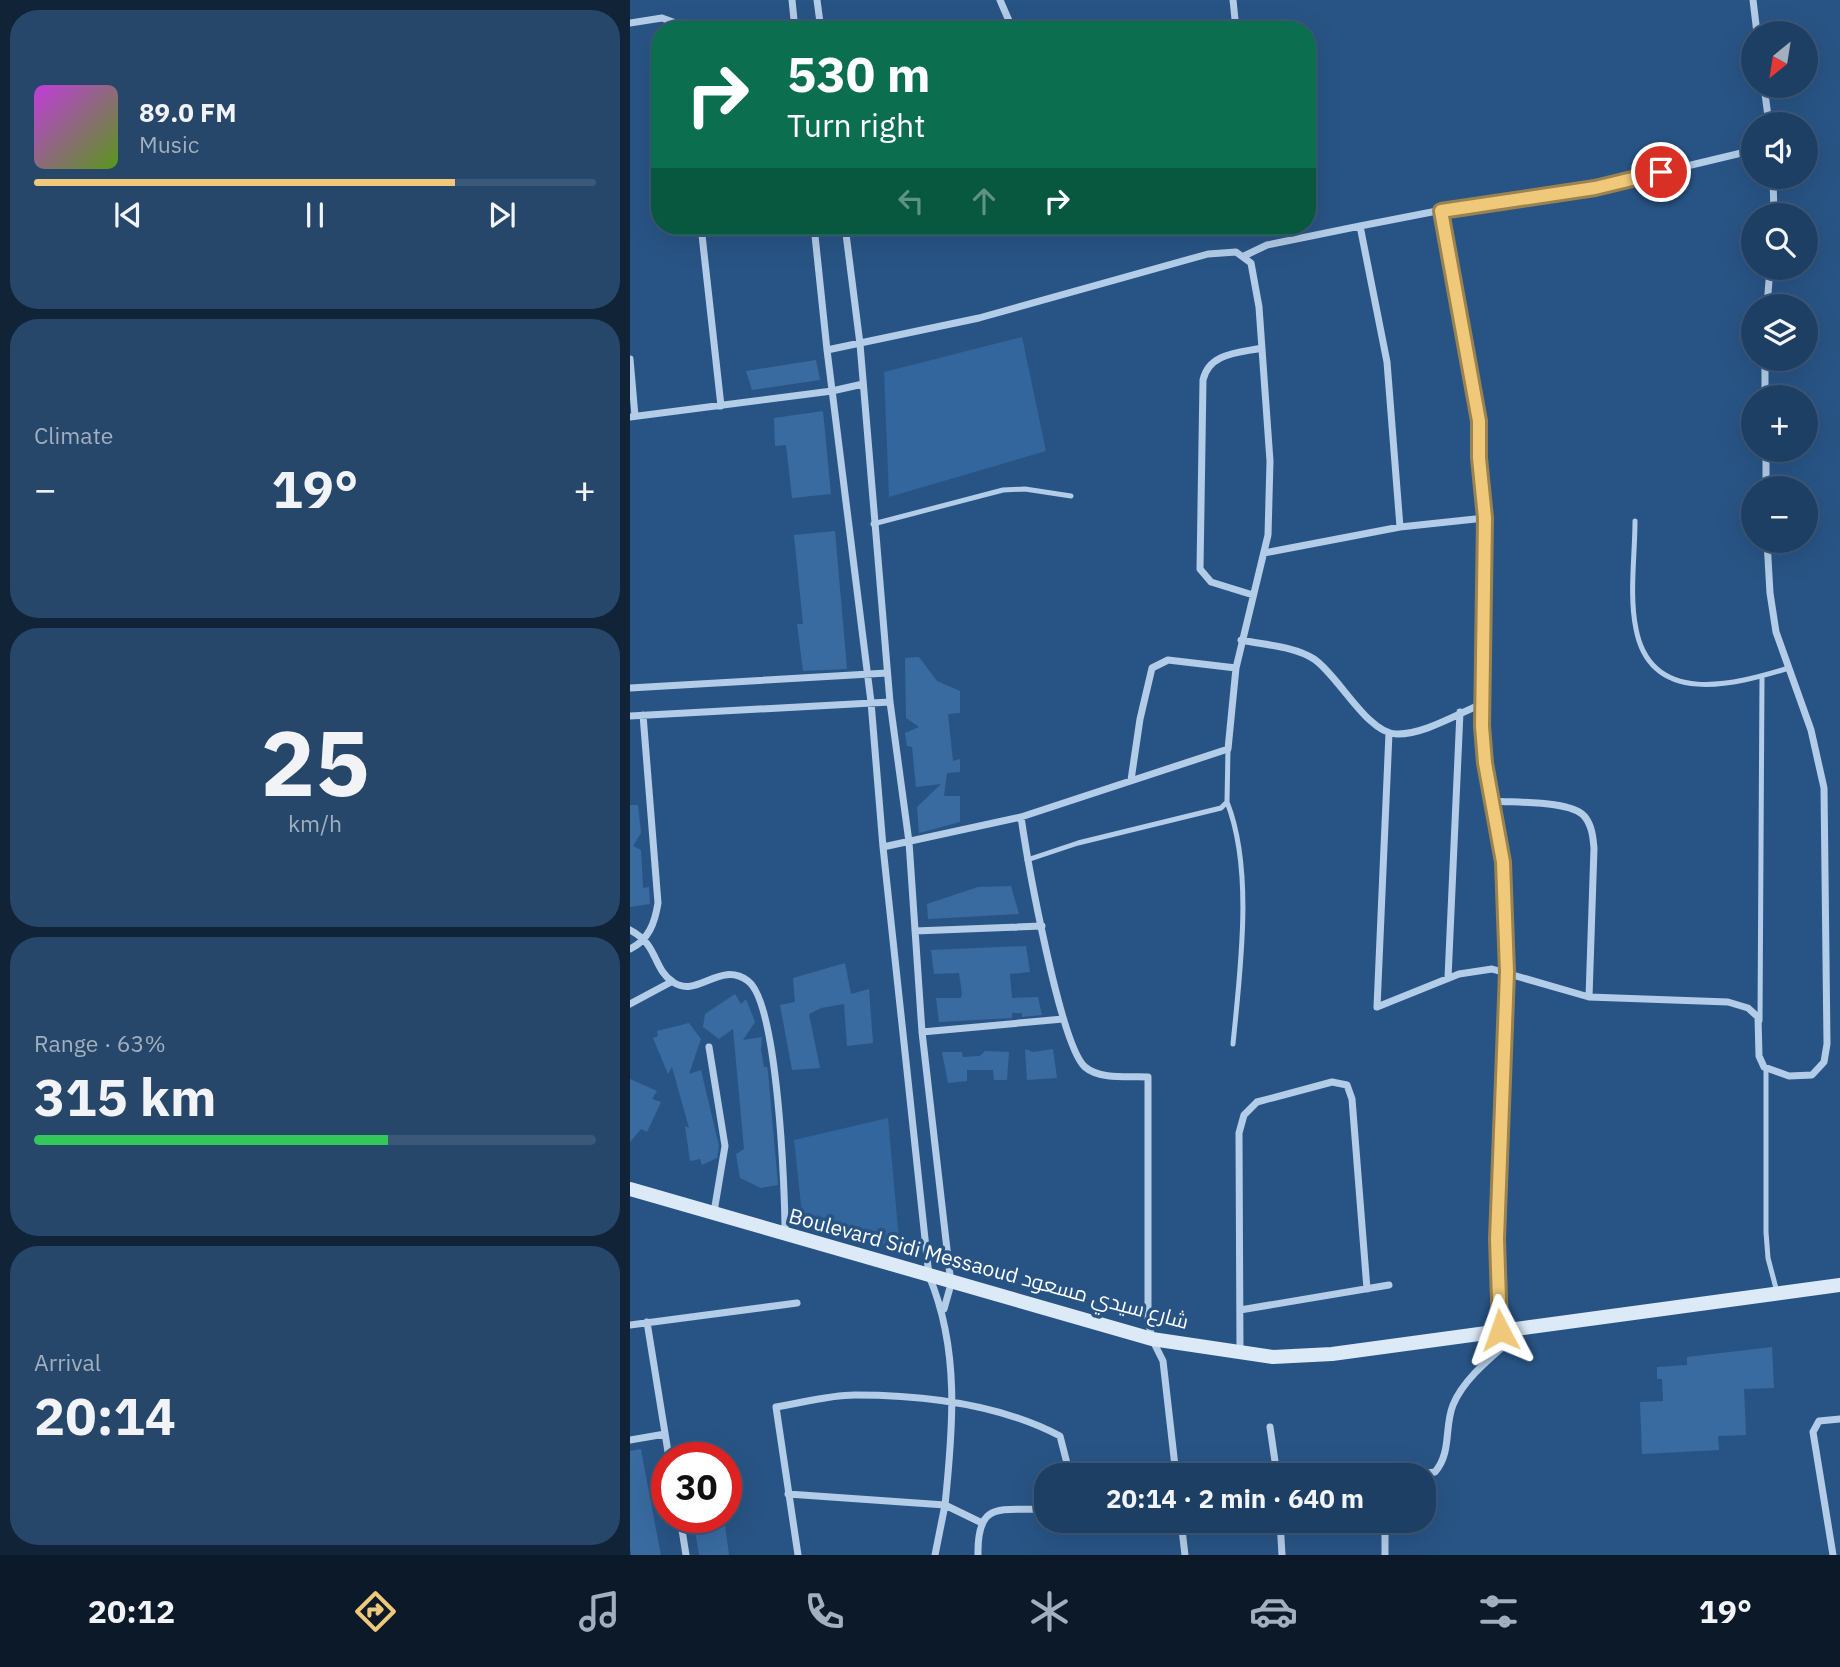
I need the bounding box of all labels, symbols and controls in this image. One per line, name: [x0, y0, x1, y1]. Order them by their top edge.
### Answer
north arrow: [1741, 21, 1818, 98]
map controls: [1741, 21, 1818, 553]
text: 530 m: [787, 42, 931, 105]
icon: right: [672, 49, 763, 140]
text: 89.0 FM: [139, 95, 237, 129]
text: Turn right: [787, 104, 925, 146]
button: sound: [1741, 112, 1818, 189]
text: Music: [139, 129, 199, 159]
pin: [1631, 142, 1691, 202]
icon: arrive: [1642, 153, 1680, 191]
icon: left: [892, 182, 930, 220]
icon: ahead: [965, 182, 1003, 220]
icon: right: [1038, 182, 1076, 220]
icon: previous: [109, 196, 147, 234]
icon: pause: [296, 196, 334, 234]
icon: next: [483, 196, 521, 234]
button: search: [1741, 203, 1818, 280]
button: layers: [1741, 294, 1818, 371]
button: +: [1741, 385, 1818, 462]
text: Climate: [34, 420, 113, 450]
text: 19°: [272, 455, 358, 522]
text: −: [34, 464, 57, 513]
text: +: [573, 464, 596, 513]
button: −: [1741, 476, 1818, 553]
text: 25: [260, 703, 370, 821]
text: km/h: [288, 808, 342, 838]
text: Range · 63%: [34, 1028, 166, 1058]
text: 315 km: [34, 1063, 216, 1130]
street label: Boulevard Sidi Messaoud شارع سيدي مسعود: [785, 1201, 1192, 1338]
position arrow: [1463, 1293, 1537, 1367]
text: Arrival: [34, 1347, 101, 1377]
text: 20:14: [34, 1382, 176, 1449]
speed limit sign: 30: [651, 1442, 742, 1533]
text: 20:14 · 2 min · 640 m: [1106, 1481, 1364, 1515]
icon: directions: [351, 1587, 400, 1636]
icon: music: [575, 1587, 624, 1636]
icon: phone: [800, 1587, 849, 1636]
icon: climate: [1025, 1587, 1074, 1636]
icon: car: [1249, 1587, 1298, 1636]
icon: filters: [1474, 1587, 1523, 1636]
text: 20:12: [88, 1590, 175, 1632]
text: 19°: [1699, 1590, 1752, 1632]

